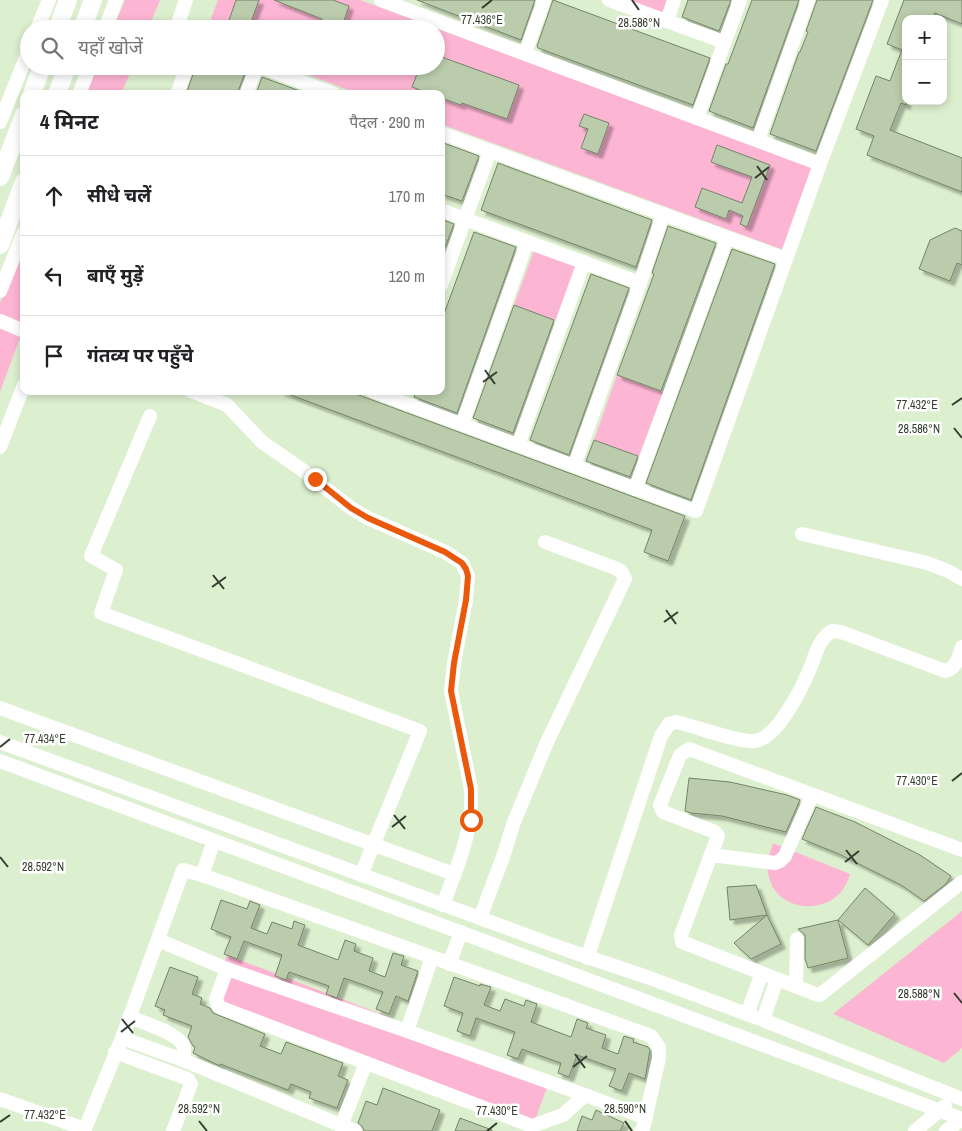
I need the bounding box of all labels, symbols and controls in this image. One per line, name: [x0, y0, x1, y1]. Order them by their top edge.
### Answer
text: 77.436°E: [461, 12, 503, 28]
text: 28.586°N: [618, 15, 660, 31]
map controls: [902, 15, 947, 105]
button: +: [902, 15, 947, 60]
search box: [20, 20, 445, 75]
icon: search: [38, 34, 66, 62]
text: यहाँ खोजें: [78, 34, 143, 60]
button: −: [902, 60, 947, 105]
text: 4 मिनट: [40, 107, 98, 136]
text: पैदल · 290 m: [349, 111, 425, 133]
icon: ahead: [40, 182, 68, 210]
text: सीधे चलें: [87, 182, 151, 208]
text: 170 m: [389, 185, 425, 207]
icon: left: [40, 262, 68, 290]
text: बाएँ मुड़ें: [87, 262, 143, 288]
text: 120 m: [389, 265, 425, 287]
icon: arrive: [40, 342, 68, 370]
text: गंतव्य पर पहुँचे: [87, 342, 193, 368]
text: 77.432°E: [896, 397, 938, 413]
text: 28.586°N: [898, 421, 940, 437]
route end: [304, 468, 327, 491]
text: 77.434°E: [24, 731, 66, 747]
text: 77.430°E: [896, 773, 938, 789]
route start: [460, 809, 483, 832]
text: 28.592°N: [22, 859, 64, 875]
text: 28.588°N: [898, 986, 940, 1002]
text: 28.592°N: [178, 1101, 220, 1117]
text: 28.590°N: [604, 1101, 646, 1117]
text: 77.430°E: [476, 1103, 518, 1119]
text: 77.432°E: [24, 1107, 66, 1123]

